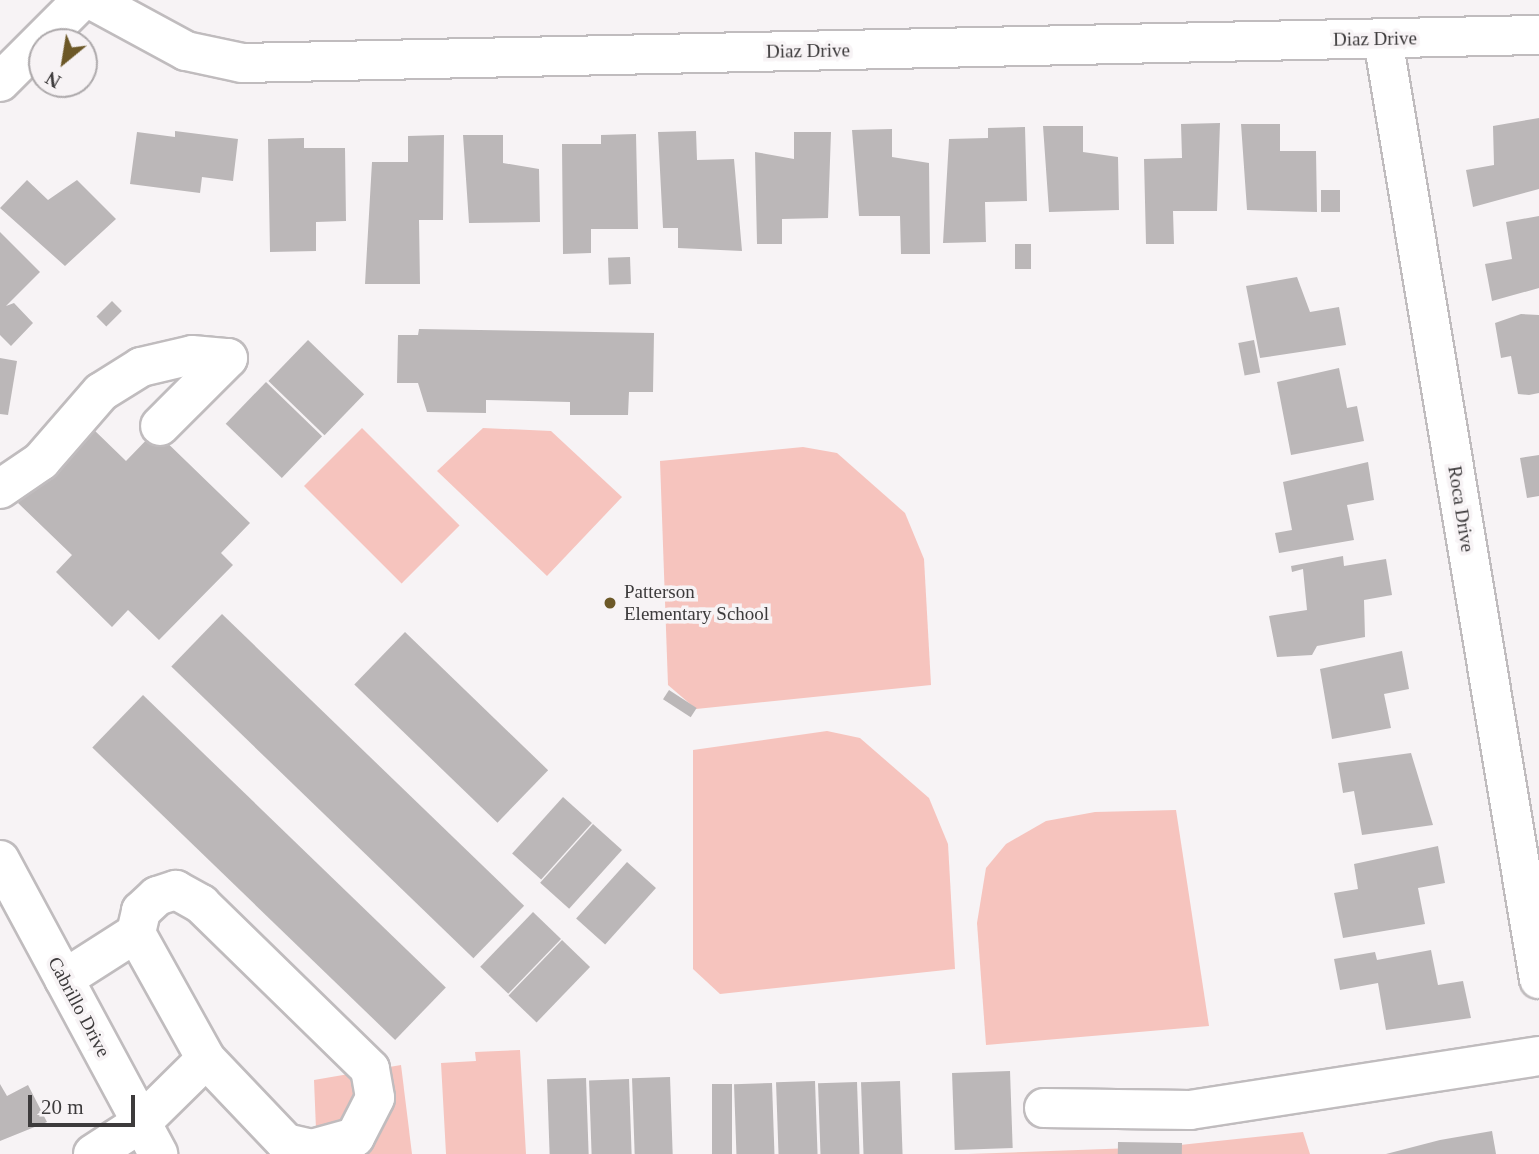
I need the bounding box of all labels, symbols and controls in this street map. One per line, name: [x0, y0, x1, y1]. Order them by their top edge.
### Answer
street label: Diaz Drive: [1333, 27, 1417, 51]
north arrow: [28, 28, 98, 98]
street label: Diaz Drive: [766, 39, 850, 63]
text: N: [42, 67, 64, 92]
street label: Roca Drive: [1443, 464, 1479, 554]
place label: Patterson Elementary School: [624, 581, 769, 625]
marker: Patterson Elementary School: [602, 595, 618, 611]
street label: Cabrillo Drive: [43, 953, 115, 1061]
scale bar: [32, 1080, 138, 1124]
text: 20 m: [41, 1095, 84, 1119]

